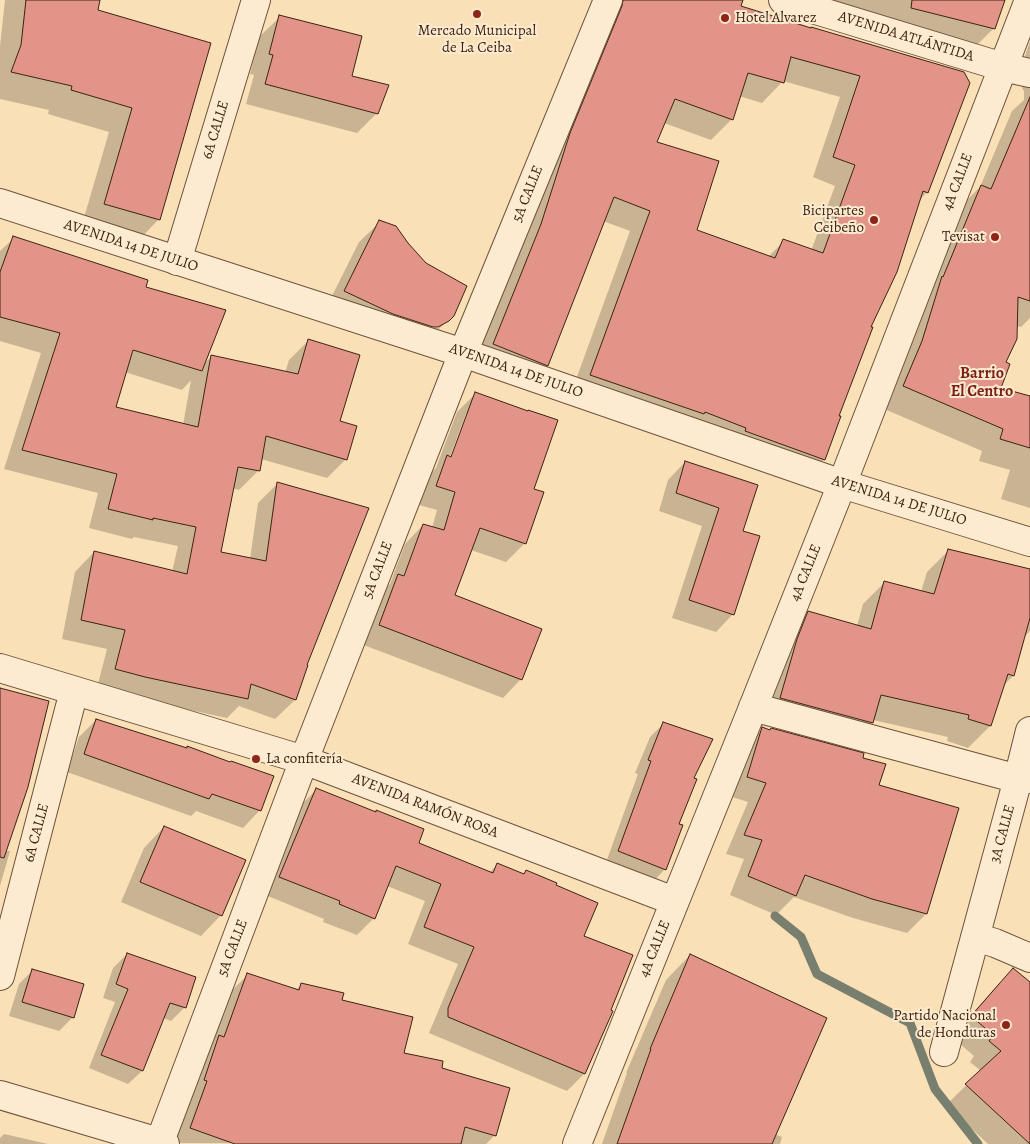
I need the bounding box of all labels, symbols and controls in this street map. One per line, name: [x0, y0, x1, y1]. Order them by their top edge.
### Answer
marker: Mercado Municipal de La Ceiba: [471, 8, 483, 20]
street label: AVENIDA ATLÁNTIDA: [836, 8, 976, 66]
place label: Hotel Alvarez: [735, 9, 817, 27]
marker: Hotel Alvarez: [719, 12, 731, 24]
place label: Mercado Municipal de La Ceiba: [418, 22, 536, 57]
street label: 6A CALLE: [199, 99, 233, 161]
street label: 4A CALLE: [939, 151, 977, 213]
street label: 5A CALLE: [508, 163, 548, 225]
place label: Bicipartes Ceibeño: [802, 202, 864, 237]
marker: Bicipartes Ceibeño: [868, 214, 880, 226]
street label: AVENIDA 14 DE JULIO: [62, 216, 200, 276]
place label: Tevisat: [942, 228, 985, 246]
marker: Tevisat: [989, 231, 1001, 243]
street label: AVENIDA 14 DE JULIO: [447, 340, 585, 402]
district label: Barrio El Centro: [951, 364, 1013, 402]
street label: AVENIDA 14 DE JULIO: [829, 472, 969, 530]
street label: 5A CALLE: [359, 539, 397, 601]
street label: 4A CALLE: [786, 542, 826, 604]
place label: La confitería: [266, 750, 343, 768]
marker: La confitería: [250, 753, 262, 765]
street label: AVENIDA RAMÓN ROSA: [349, 770, 501, 842]
street label: 6A CALLE: [21, 802, 53, 864]
street label: 3A CALLE: [987, 803, 1019, 865]
street label: 5A CALLE: [214, 917, 252, 979]
street label: 4A CALLE: [635, 918, 675, 980]
place label: Partido Nacional de Honduras: [893, 1007, 996, 1042]
marker: Partido Nacional de Honduras: [1000, 1019, 1012, 1031]

